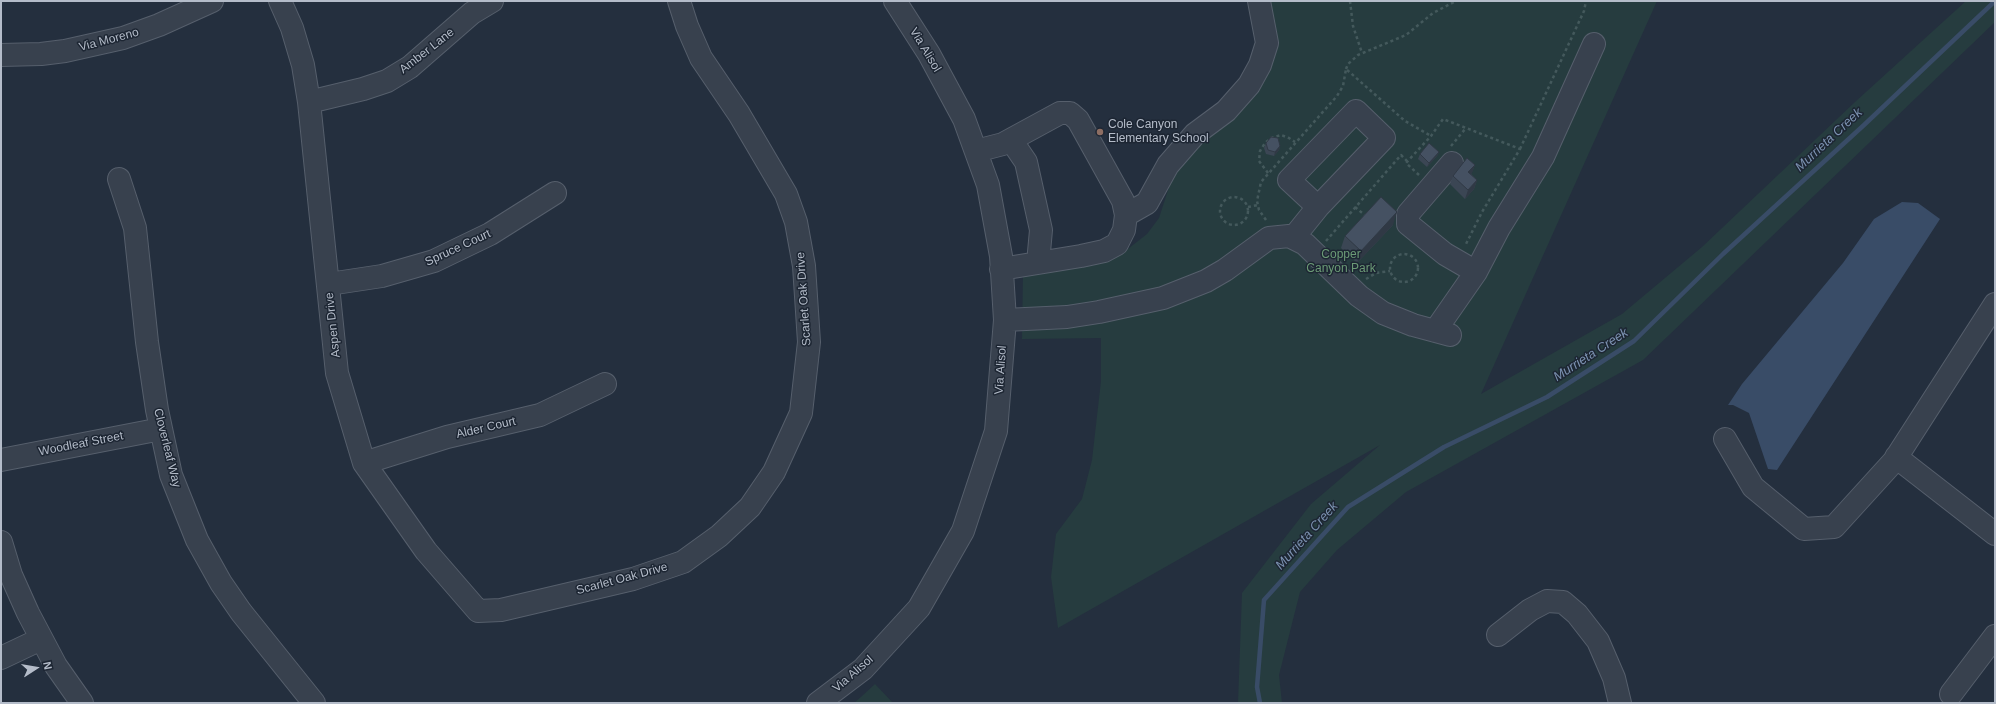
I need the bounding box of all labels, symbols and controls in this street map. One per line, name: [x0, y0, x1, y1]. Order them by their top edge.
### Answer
street label: Via Moreno: [78, 25, 140, 55]
street label: Amber Lane: [397, 25, 457, 77]
street label: Via Alisol: [906, 25, 944, 75]
water label: Murrieta Creek: [1792, 105, 1866, 175]
place label: Cole Canyon Elementary School: [1108, 118, 1209, 146]
marker: Cole Canyon Elementary School: [1095, 127, 1105, 137]
street label: Spruce Court: [423, 227, 493, 269]
park label: Copper Canyon Park: [1306, 248, 1376, 276]
street label: Scarlet Oak Drive: [794, 252, 814, 346]
street label: Aspen Drive: [322, 292, 344, 358]
water label: Murrieta Creek: [1551, 325, 1631, 385]
street label: Via Alisol: [992, 345, 1010, 395]
street label: Cloverleaf Way: [150, 407, 184, 489]
street label: Alder Court: [455, 414, 517, 442]
street label: Woodleaf Street: [38, 429, 124, 459]
water label: Murrieta Creek: [1272, 499, 1342, 573]
street label: Scarlet Oak Drive: [575, 560, 669, 598]
north arrow: [16, 648, 56, 688]
street label: Via Alisol: [830, 652, 876, 696]
text: N: [41, 660, 54, 671]

